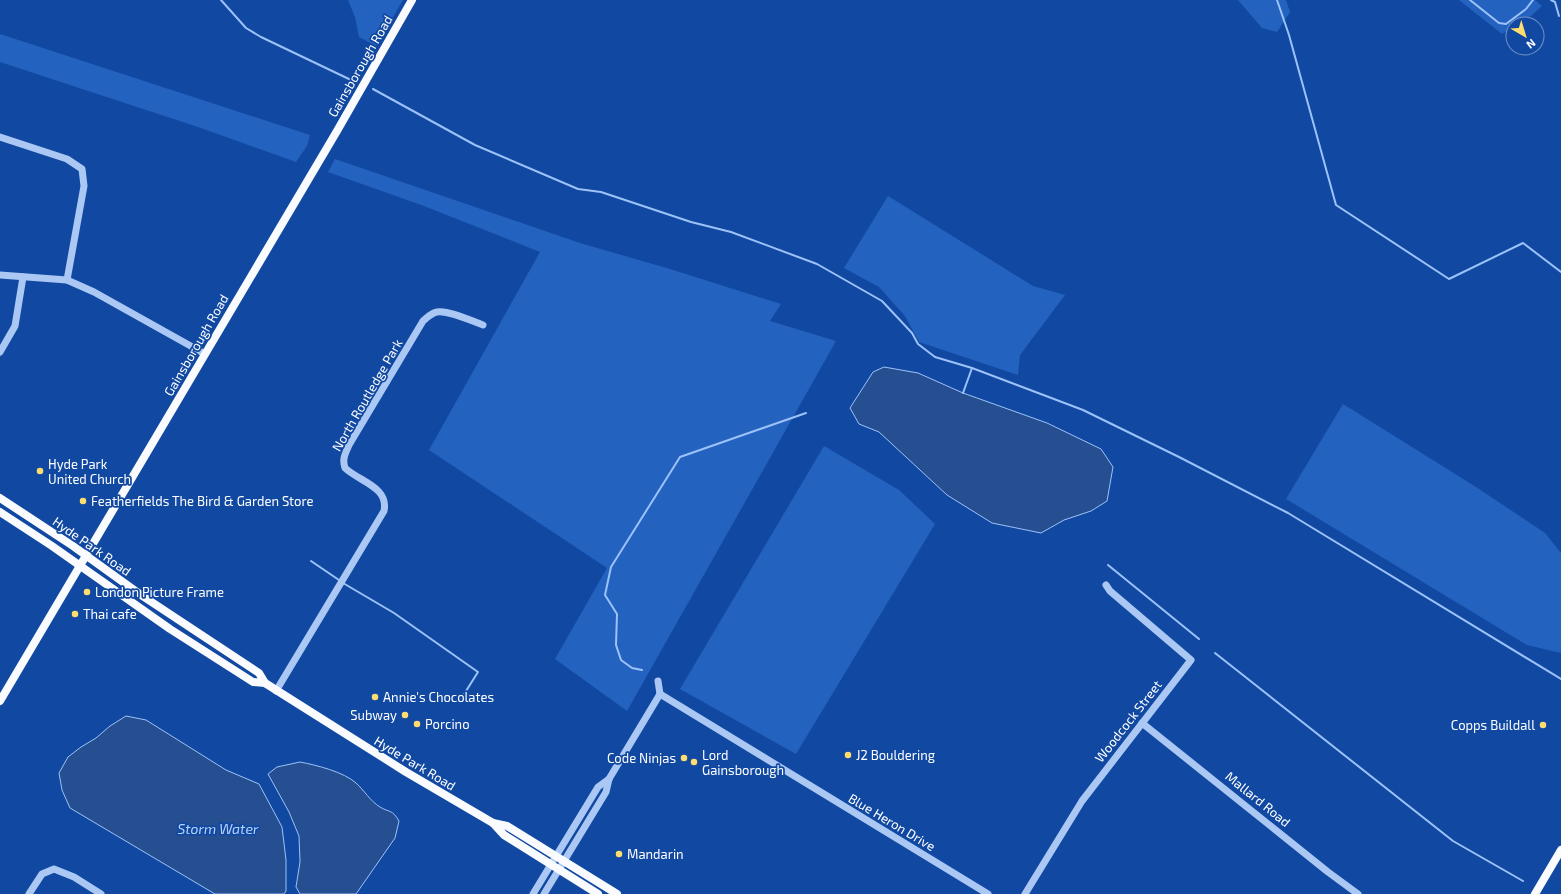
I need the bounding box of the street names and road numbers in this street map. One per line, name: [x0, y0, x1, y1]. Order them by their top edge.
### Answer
street label: Gainsborough Road: [324, 12, 396, 120]
street label: Gainsborough Road: [160, 291, 232, 399]
street label: North Routledge Park: [328, 336, 406, 454]
street label: Hyde Park Road: [50, 513, 134, 579]
street label: Woodcock Street: [1091, 677, 1165, 765]
street label: Hyde Park Road: [371, 732, 459, 794]
street label: Mallard Road: [1222, 768, 1294, 830]
street label: Blue Heron Drive: [846, 790, 938, 854]

